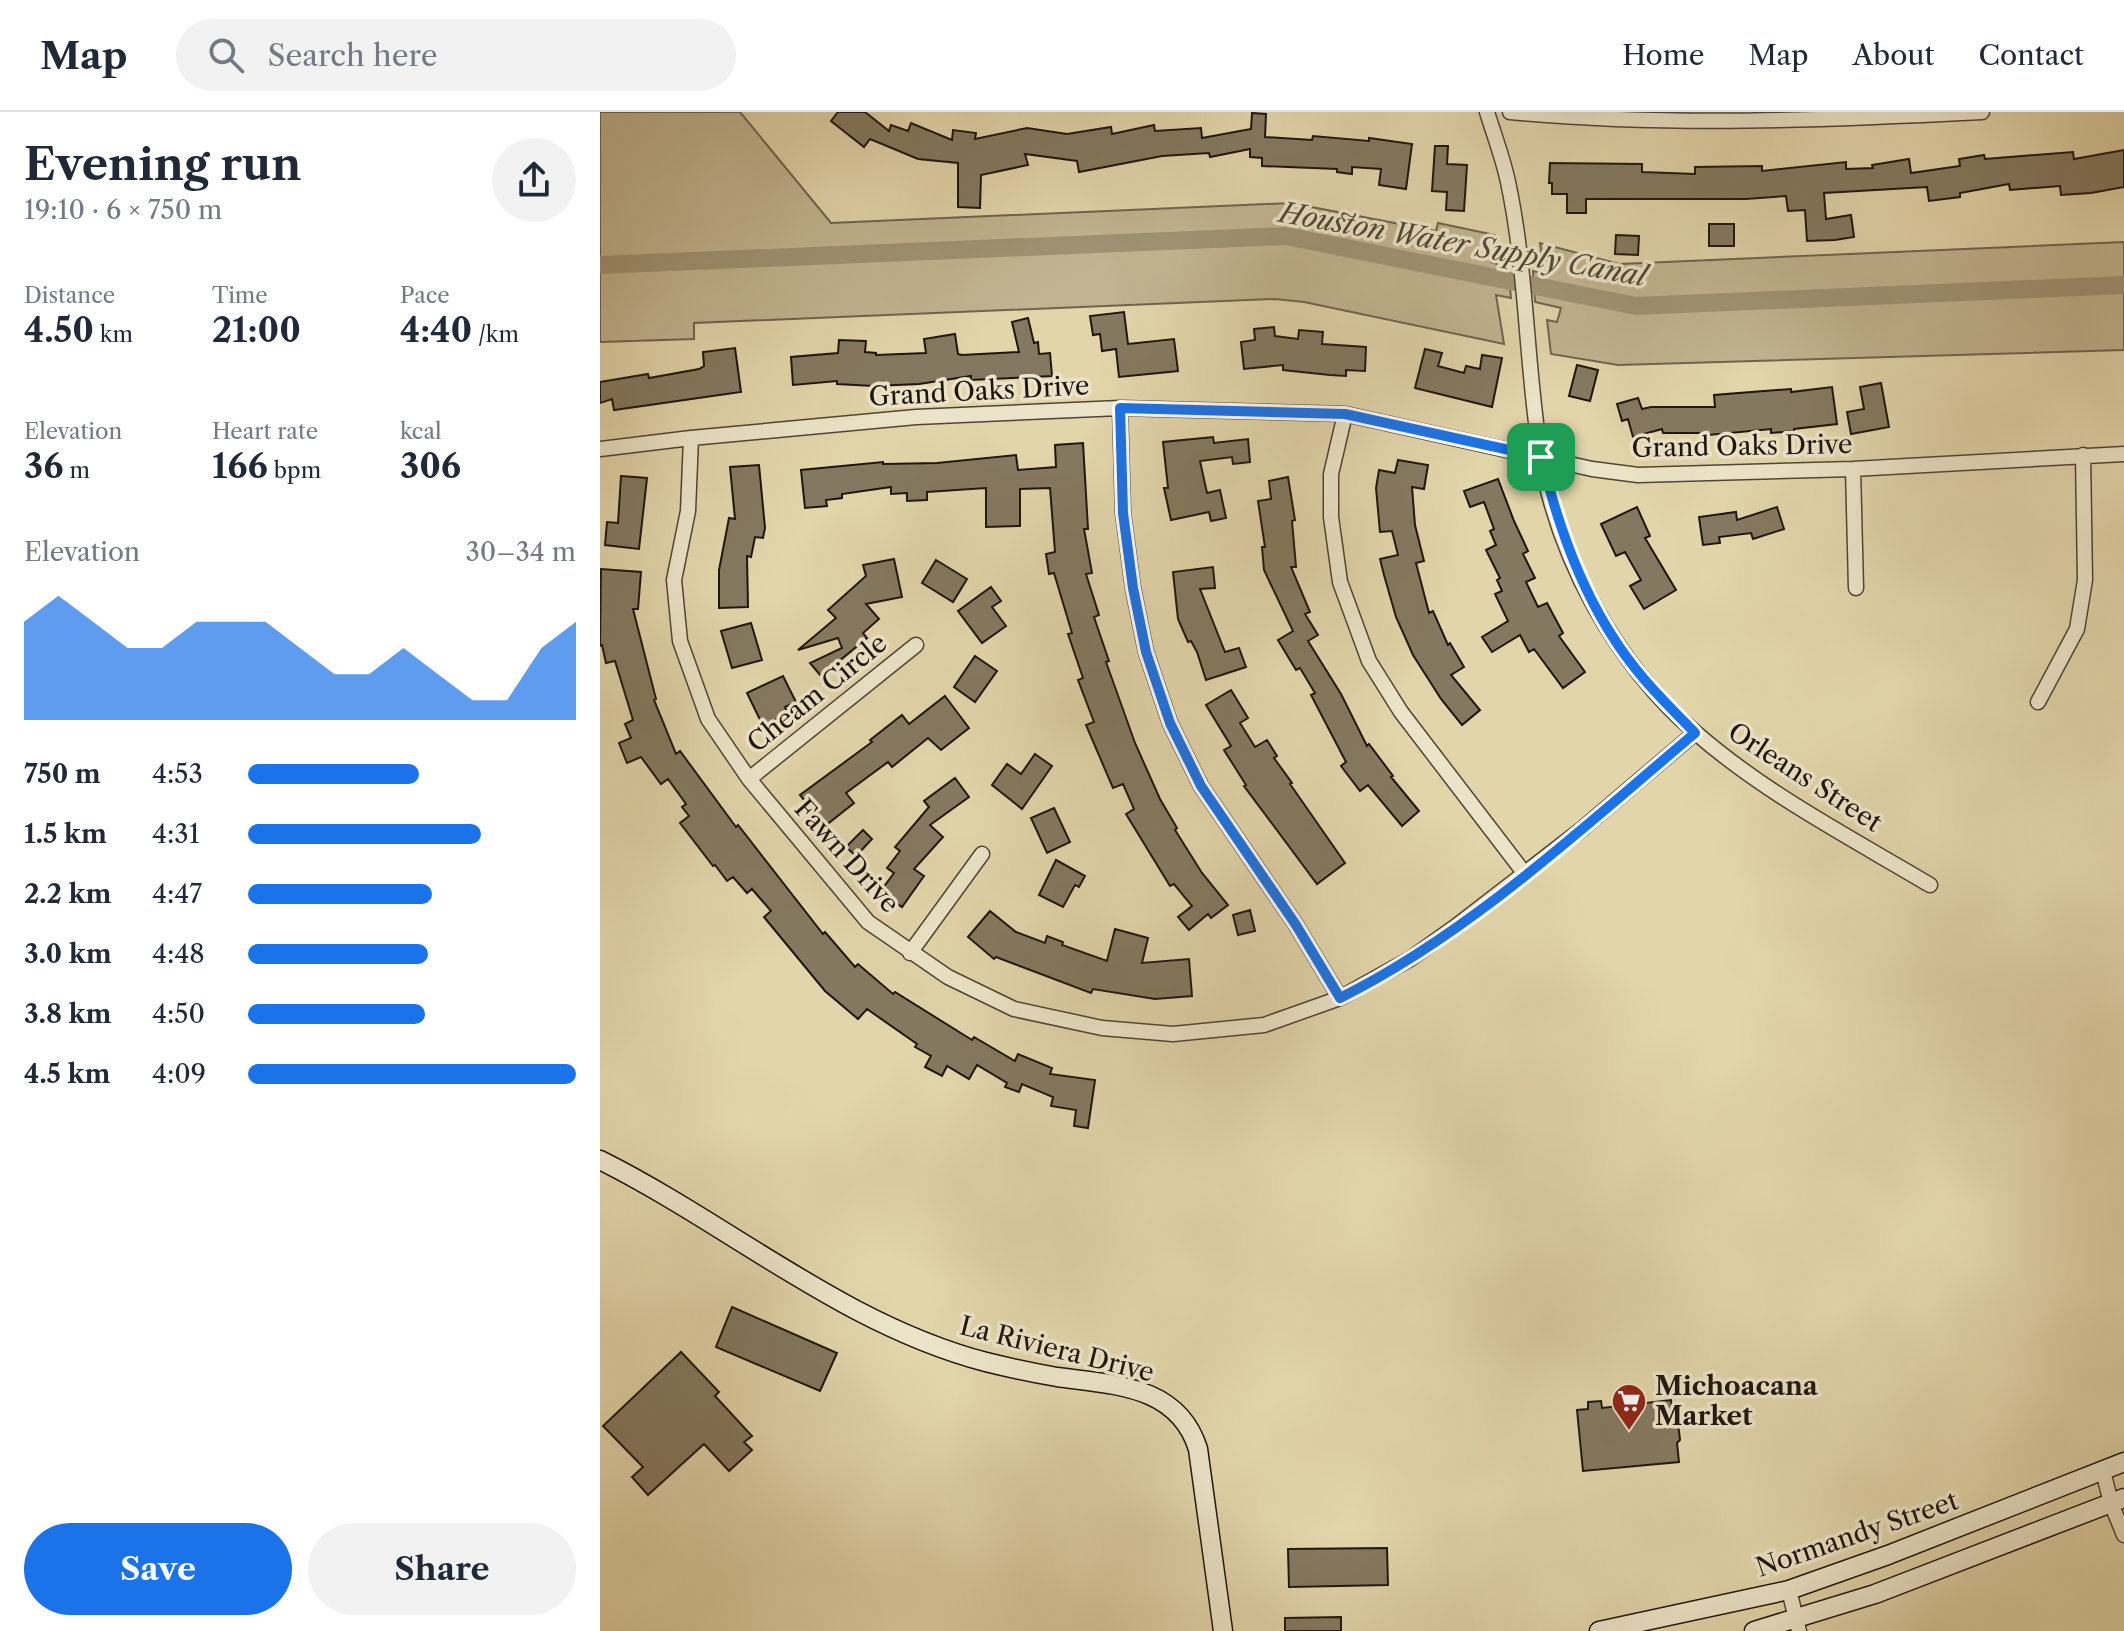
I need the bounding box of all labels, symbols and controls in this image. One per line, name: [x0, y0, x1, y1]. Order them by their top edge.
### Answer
search box: [176, 19, 736, 91]
text: Map: [40, 32, 128, 79]
icon: search: [204, 33, 248, 77]
text: Search here: [268, 37, 438, 74]
text: Home: [1622, 38, 1704, 72]
text: Map: [1748, 38, 1808, 72]
text: About: [1852, 38, 1934, 72]
text: Contact: [1978, 38, 2084, 72]
text: Evening run: [24, 137, 301, 191]
button: share: [492, 138, 576, 222]
text: 19:10 · 6 × 750 m: [24, 194, 222, 226]
water label: Houston Water Supply Canal: [1275, 195, 1652, 294]
text: Distance: [24, 282, 115, 309]
text: Time: [212, 282, 268, 309]
text: Pace: [400, 282, 450, 309]
text: 4.50: [24, 309, 94, 351]
text: 21:00: [212, 309, 301, 351]
text: 4:40: [400, 309, 472, 351]
text: km: [94, 321, 133, 348]
text: /km: [472, 321, 519, 348]
street label: Grand Oaks Drive: [868, 369, 1090, 413]
text: Elevation: [24, 418, 122, 445]
text: Heart rate: [212, 418, 318, 445]
text: kcal: [400, 418, 442, 445]
pin: [1507, 423, 1575, 491]
street label: Grand Oaks Drive: [1631, 428, 1853, 464]
icon: arrive: [1519, 435, 1563, 479]
text: 36: [24, 445, 64, 487]
text: 166: [212, 445, 268, 487]
text: 306: [400, 445, 461, 487]
text: m: [64, 457, 90, 484]
text: bpm: [268, 457, 321, 484]
text: Elevation: [24, 536, 140, 568]
text: 30–34 m: [465, 536, 576, 568]
street label: Cheam Circle: [741, 627, 893, 759]
street label: Orleans Street: [1722, 715, 1889, 839]
text: 750 m: [24, 758, 101, 790]
text: 4:53: [152, 758, 203, 790]
street label: Fawn Drive: [788, 793, 906, 919]
text: 1.5 km: [24, 818, 107, 850]
text: 4:31: [152, 818, 200, 850]
text: 2.2 km: [24, 878, 111, 910]
text: 4:47: [152, 878, 202, 910]
text: 3.0 km: [24, 938, 112, 970]
text: 4:48: [152, 938, 205, 970]
text: 3.8 km: [24, 998, 111, 1030]
text: 4:50: [152, 998, 205, 1030]
text: 4.5 km: [24, 1058, 111, 1090]
text: 4:09: [152, 1058, 206, 1090]
street label: La Riviera Drive: [956, 1309, 1158, 1389]
place label: Michoacana Market: [1655, 1370, 1819, 1432]
supermarket icon: Michoacana Market: [1610, 1382, 1648, 1432]
street label: Normandy Street: [1752, 1484, 1963, 1584]
button: Save: [24, 1523, 292, 1615]
button: Share: [308, 1523, 576, 1615]

